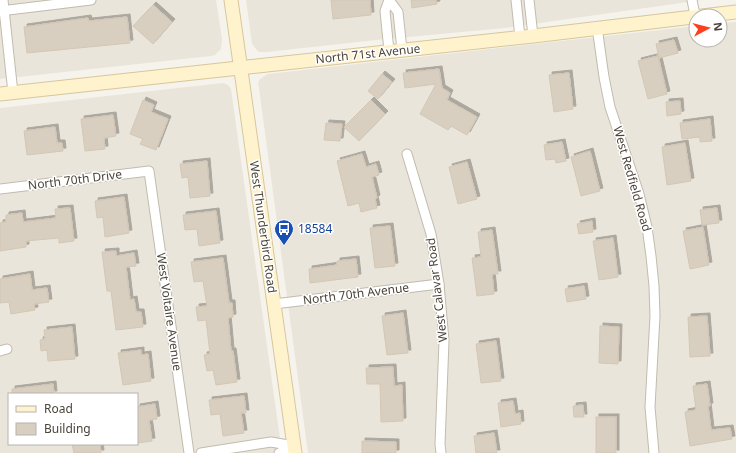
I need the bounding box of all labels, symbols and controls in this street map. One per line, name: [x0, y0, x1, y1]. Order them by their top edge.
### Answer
north arrow: [688, 8, 728, 48]
text: N: [710, 21, 726, 32]
street label: North 71st Avenue: [315, 40, 421, 67]
street label: West Redfield Road: [609, 124, 656, 234]
street label: West Thunderbird Road: [246, 160, 281, 294]
street label: North 70th Drive: [27, 165, 123, 194]
bus stop icon: 18584: [273, 218, 295, 246]
place label: 18584: [298, 220, 332, 237]
street label: West Calavar Road: [422, 237, 451, 343]
street label: West Voltaire Avenue: [153, 252, 186, 372]
street label: North 70th Avenue: [302, 279, 410, 308]
legend: [8, 393, 138, 445]
text: Road: [44, 400, 73, 417]
text: Building: [44, 420, 91, 437]

